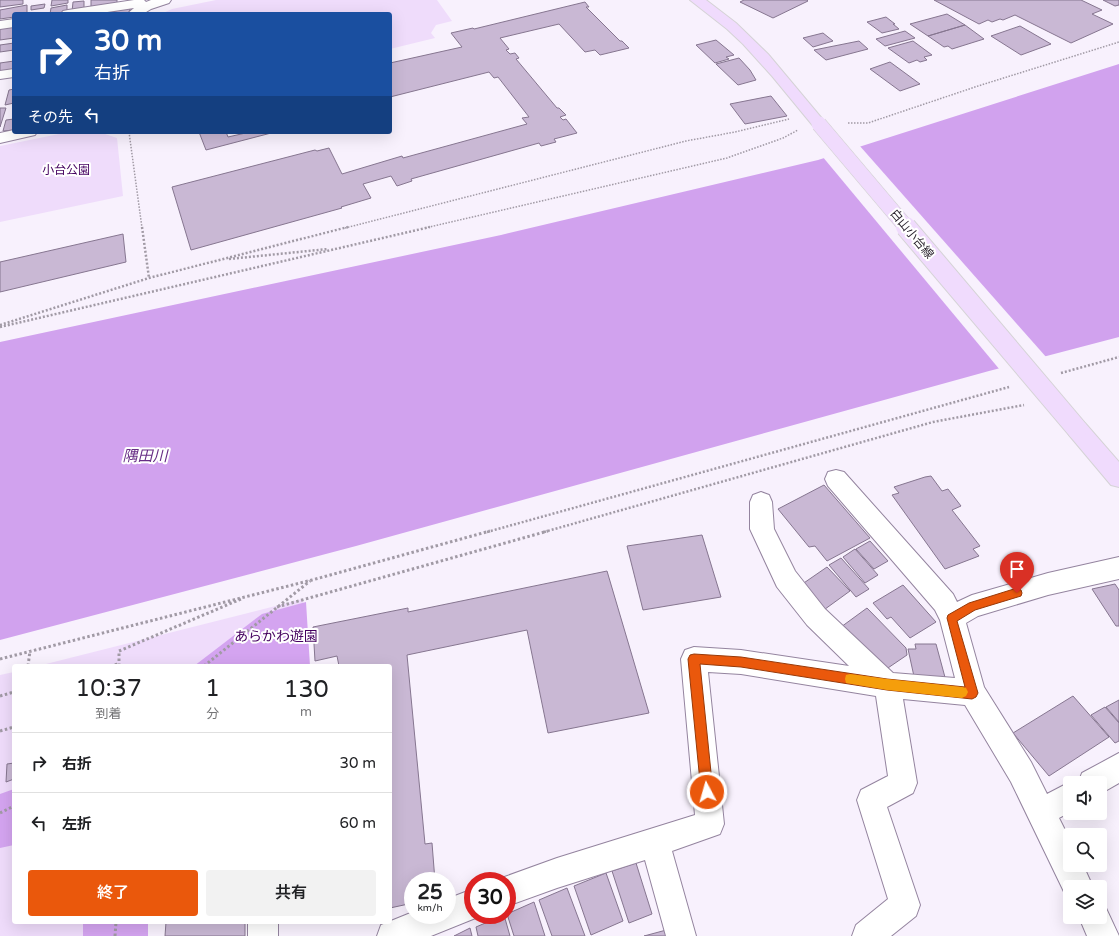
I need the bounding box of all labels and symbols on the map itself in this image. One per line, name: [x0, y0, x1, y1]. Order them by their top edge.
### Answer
park label: 小台公園: [42, 163, 90, 177]
street label: 白山小台線: [887, 207, 937, 261]
water label: 隅田川: [122, 447, 169, 465]
pin: [1000, 552, 1034, 593]
park label: あらかわ遊園: [234, 628, 318, 645]
position arrow: [686, 771, 728, 813]
speed limit sign: 30: [464, 872, 516, 924]

